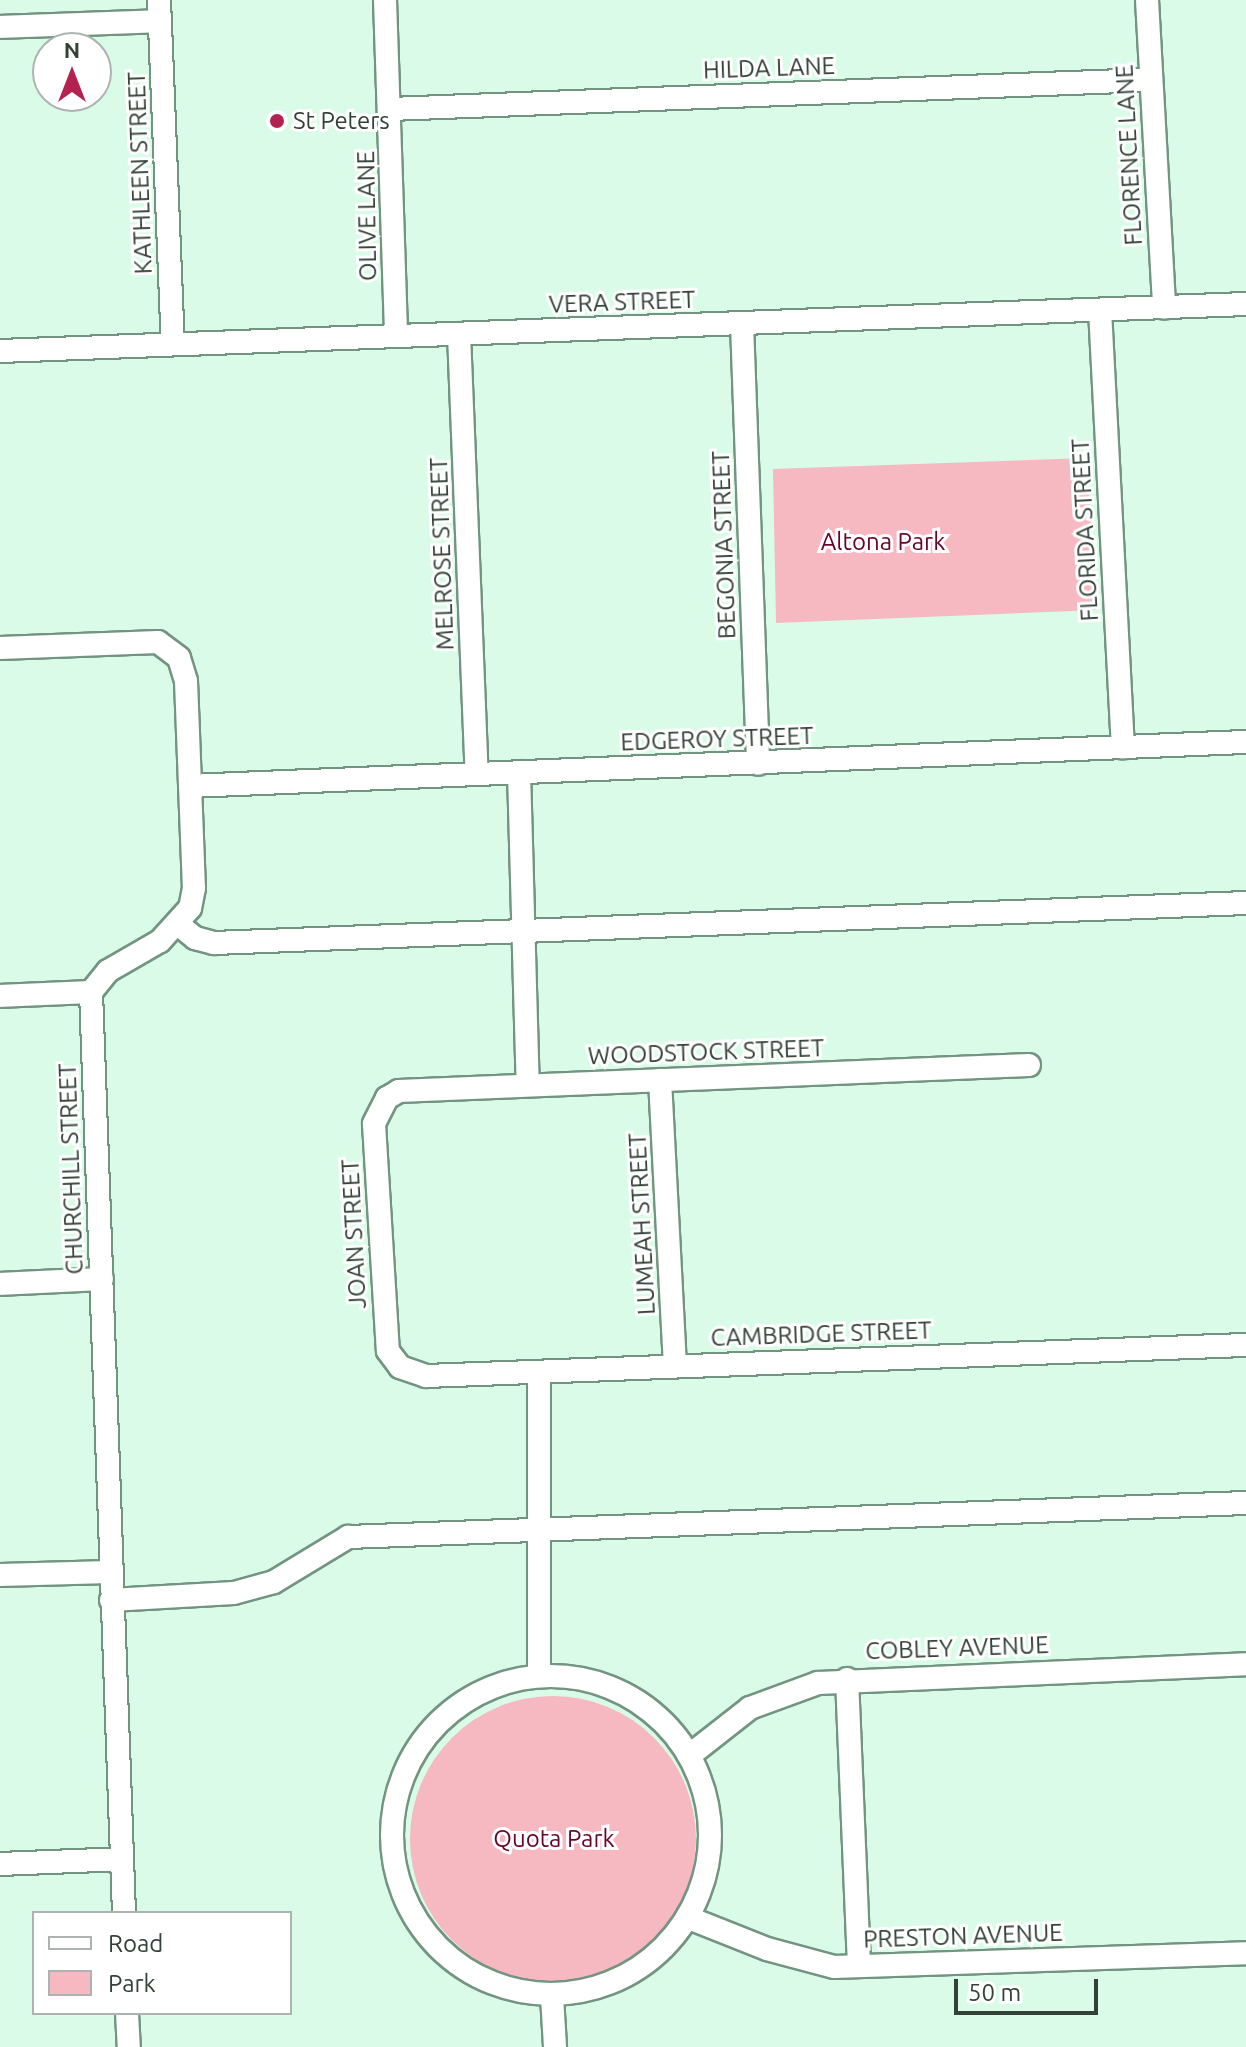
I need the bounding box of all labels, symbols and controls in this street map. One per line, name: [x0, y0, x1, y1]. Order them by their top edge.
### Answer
north arrow: [32, 32, 112, 112]
text: N: [64, 37, 80, 62]
street label: HILDA LANE: [703, 51, 835, 85]
street label: FLORENCE LANE: [1110, 64, 1148, 246]
street label: KATHLEEN STREET: [122, 71, 158, 275]
place label: St Peters: [293, 107, 390, 135]
marker: St Peters: [268, 112, 286, 130]
street label: OLIVE LANE: [351, 151, 383, 281]
street label: VERA STREET: [548, 285, 696, 319]
street label: FLORIDA STREET: [1066, 438, 1104, 622]
street label: BEGONIA STREET: [706, 450, 742, 640]
street label: MELROSE STREET: [424, 457, 460, 651]
park label: Altona Park: [821, 528, 945, 556]
street label: EDGEROY STREET: [620, 721, 814, 757]
street label: WOODSTOCK STREET: [587, 1033, 825, 1071]
street label: CHURCHILL STREET: [53, 1063, 89, 1275]
street label: LUMEAH STREET: [623, 1132, 661, 1316]
street label: JOAN STREET: [336, 1159, 372, 1309]
street label: CAMBRIDGE STREET: [710, 1316, 932, 1352]
street label: COBLEY AVENUE: [865, 1630, 1049, 1666]
park label: Quota Park: [493, 1825, 615, 1853]
legend: [32, 1911, 292, 2015]
street label: PRESTON AVENUE: [863, 1918, 1063, 1954]
text: Road: [108, 1930, 163, 1957]
scale bar: [958, 1963, 1102, 2013]
text: Park: [108, 1970, 156, 1997]
text: 50 m: [968, 1979, 1021, 2006]

